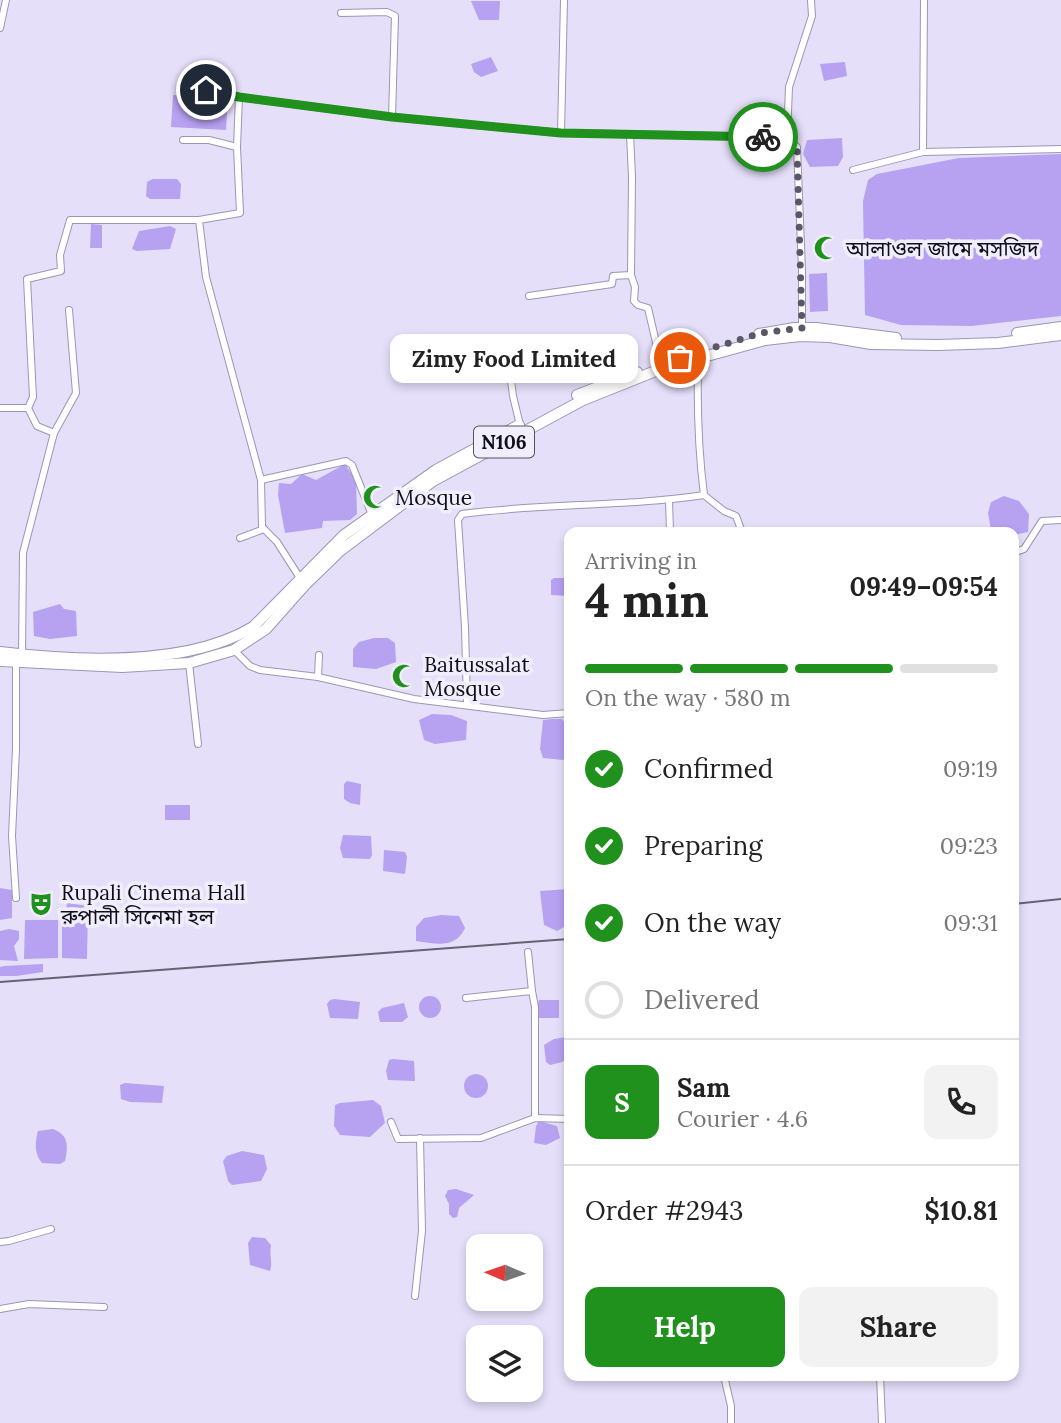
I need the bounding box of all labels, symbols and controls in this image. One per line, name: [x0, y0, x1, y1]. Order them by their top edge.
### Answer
pin: [176, 60, 236, 120]
icon: home: [187, 71, 225, 109]
courier: [728, 102, 798, 172]
icon: bike: [744, 118, 782, 156]
mosque icon: আলাওল জামে মসজিদ: [812, 234, 840, 262]
place label: আলাওল জামে মসজিদ: [845, 235, 1039, 262]
pin: [650, 328, 710, 388]
callout: Zimy Food Limited: [390, 334, 638, 382]
icon: bag: [661, 339, 699, 377]
text: Zimy Food Limited: [412, 344, 616, 373]
road number: N106: [474, 426, 534, 458]
mosque icon: Mosque: [361, 483, 389, 511]
place label: Mosque: [395, 484, 472, 511]
text: Arriving in: [585, 546, 697, 575]
text: 09:49–09:54: [850, 570, 998, 603]
text: 4 min: [585, 571, 709, 630]
place label: Baitussalat Mosque: [424, 651, 530, 702]
mosque icon: Baitussalat Mosque: [390, 662, 418, 690]
text: On the way · 580 m: [585, 683, 791, 712]
icon: check: [585, 750, 623, 788]
text: Confirmed: [644, 752, 773, 785]
text: 09:19: [943, 754, 998, 783]
icon: check: [585, 827, 623, 865]
text: Preparing: [644, 829, 763, 862]
text: 09:23: [940, 831, 998, 860]
place label: Rupali Cinema Hall রুপালী সিনেমা হল: [60, 879, 246, 930]
theatre icon: Rupali Cinema Hall রুপালী সিনেমা হল: [27, 890, 55, 918]
icon: check: [585, 904, 623, 942]
text: On the way: [644, 906, 781, 939]
text: 09:31: [943, 908, 998, 937]
text: Delivered: [644, 983, 760, 1016]
button: phone: [924, 1065, 998, 1139]
text: Sam: [677, 1071, 730, 1104]
text: S: [614, 1086, 630, 1119]
text: Courier · 4.6: [677, 1104, 808, 1133]
text: Order #2943: [585, 1194, 744, 1227]
text: $10.81: [925, 1194, 998, 1227]
north arrow: [466, 1234, 542, 1311]
map controls: [466, 1234, 543, 1402]
button: Help: [585, 1287, 785, 1367]
button: Share: [799, 1287, 998, 1367]
button: layers: [466, 1325, 543, 1402]

